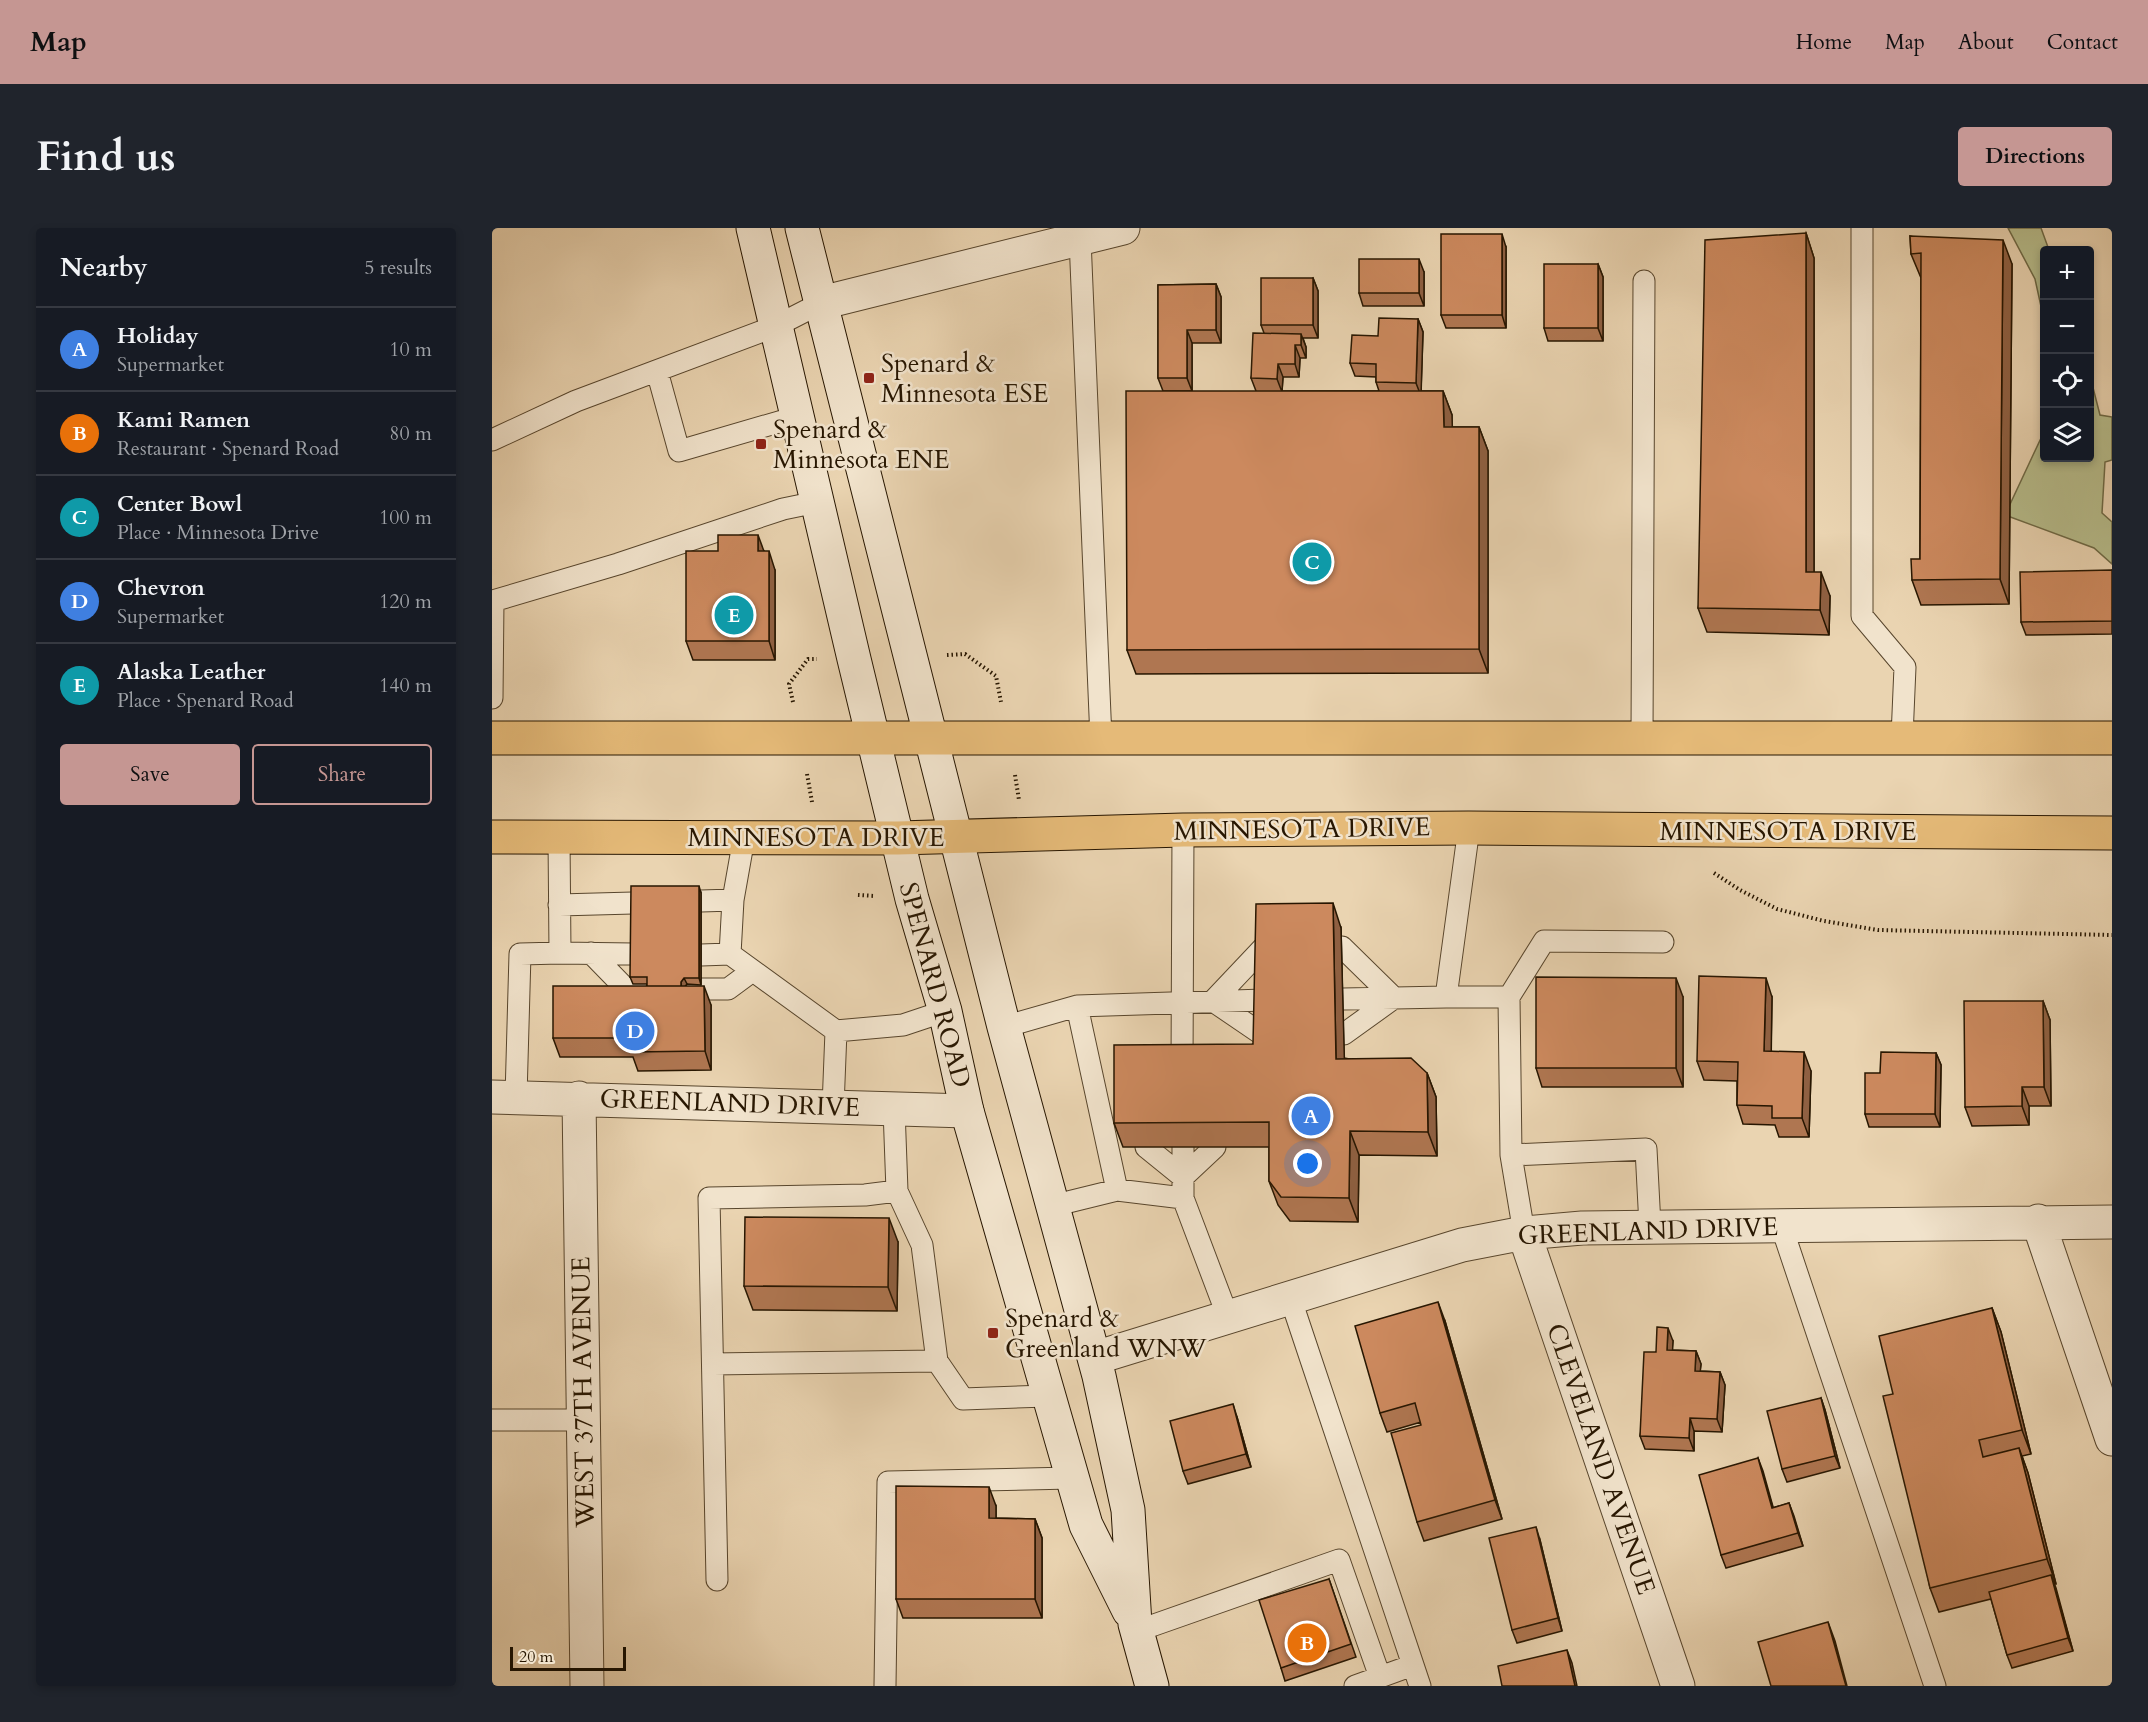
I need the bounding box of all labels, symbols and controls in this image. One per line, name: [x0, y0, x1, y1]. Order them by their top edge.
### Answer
text: Map: [30, 23, 87, 61]
text: Home: [1796, 28, 1852, 57]
text: Map: [1885, 28, 1925, 57]
text: About: [1958, 28, 2014, 57]
text: Contact: [2047, 28, 2118, 57]
button: Directions: [1958, 127, 2112, 186]
text: Find us: [36, 128, 176, 185]
map controls: [2040, 246, 2094, 462]
button: +: [2040, 246, 2094, 300]
text: Nearby: [60, 250, 148, 285]
text: 5 results: [364, 254, 432, 281]
button: −: [2040, 300, 2094, 354]
text: Holiday: [117, 321, 199, 351]
text: A: [72, 336, 87, 363]
text: 10 m: [389, 336, 432, 363]
place label: Spenard & Minnesota ESE: [881, 346, 1048, 411]
text: Supermarket: [117, 351, 224, 378]
button: locate: [2040, 354, 2094, 408]
marker: Spenard & Minnesota ESE: [862, 371, 876, 385]
text: Kami Ramen: [117, 405, 250, 435]
button: layers: [2040, 408, 2094, 462]
place label: Spenard & Minnesota ENE: [773, 412, 950, 477]
text: B: [72, 420, 87, 447]
text: 80 m: [389, 420, 432, 447]
text: Restaurant · Spenard Road: [117, 435, 339, 462]
marker: Spenard & Minnesota ENE: [754, 437, 768, 451]
text: Center Bowl: [117, 489, 242, 519]
text: C: [72, 504, 87, 531]
text: 100 m: [379, 504, 432, 531]
text: Place · Minnesota Drive: [117, 519, 319, 546]
pin: C: [1292, 540, 1332, 584]
text: Chevron: [117, 573, 205, 603]
text: D: [71, 588, 88, 615]
text: 120 m: [379, 588, 432, 615]
pin: E: [714, 592, 754, 638]
text: Supermarket: [117, 603, 224, 630]
text: Alaska Leather: [117, 657, 266, 687]
text: E: [73, 672, 86, 699]
text: 140 m: [379, 672, 432, 699]
text: Place · Spenard Road: [117, 687, 294, 714]
button: Save: [60, 744, 240, 805]
button: Share: [252, 744, 432, 805]
street label: MINNESOTA DRIVE: [1173, 809, 1431, 849]
street label: MINNESOTA DRIVE: [1660, 814, 1916, 849]
street label: MINNESOTA DRIVE: [688, 820, 944, 855]
street label: SPENARD ROAD: [891, 878, 979, 1092]
pin: D: [616, 1008, 654, 1054]
street label: GREENLAND DRIVE: [599, 1081, 861, 1125]
pin: A: [1292, 1094, 1330, 1138]
your location: [1293, 1149, 1322, 1178]
street label: GREENLAND DRIVE: [1517, 1209, 1779, 1253]
street label: WEST 37TH AVENUE: [563, 1256, 603, 1529]
place label: Spenard & Greenland WNW: [1005, 1301, 1207, 1366]
street label: CLEVELAND AVENUE: [1538, 1319, 1664, 1599]
marker: Spenard & Greenland WNW: [986, 1326, 1000, 1340]
pin: B: [1288, 1620, 1326, 1666]
scale bar: [510, 1644, 626, 1672]
text: 20 m: [519, 1646, 553, 1668]

